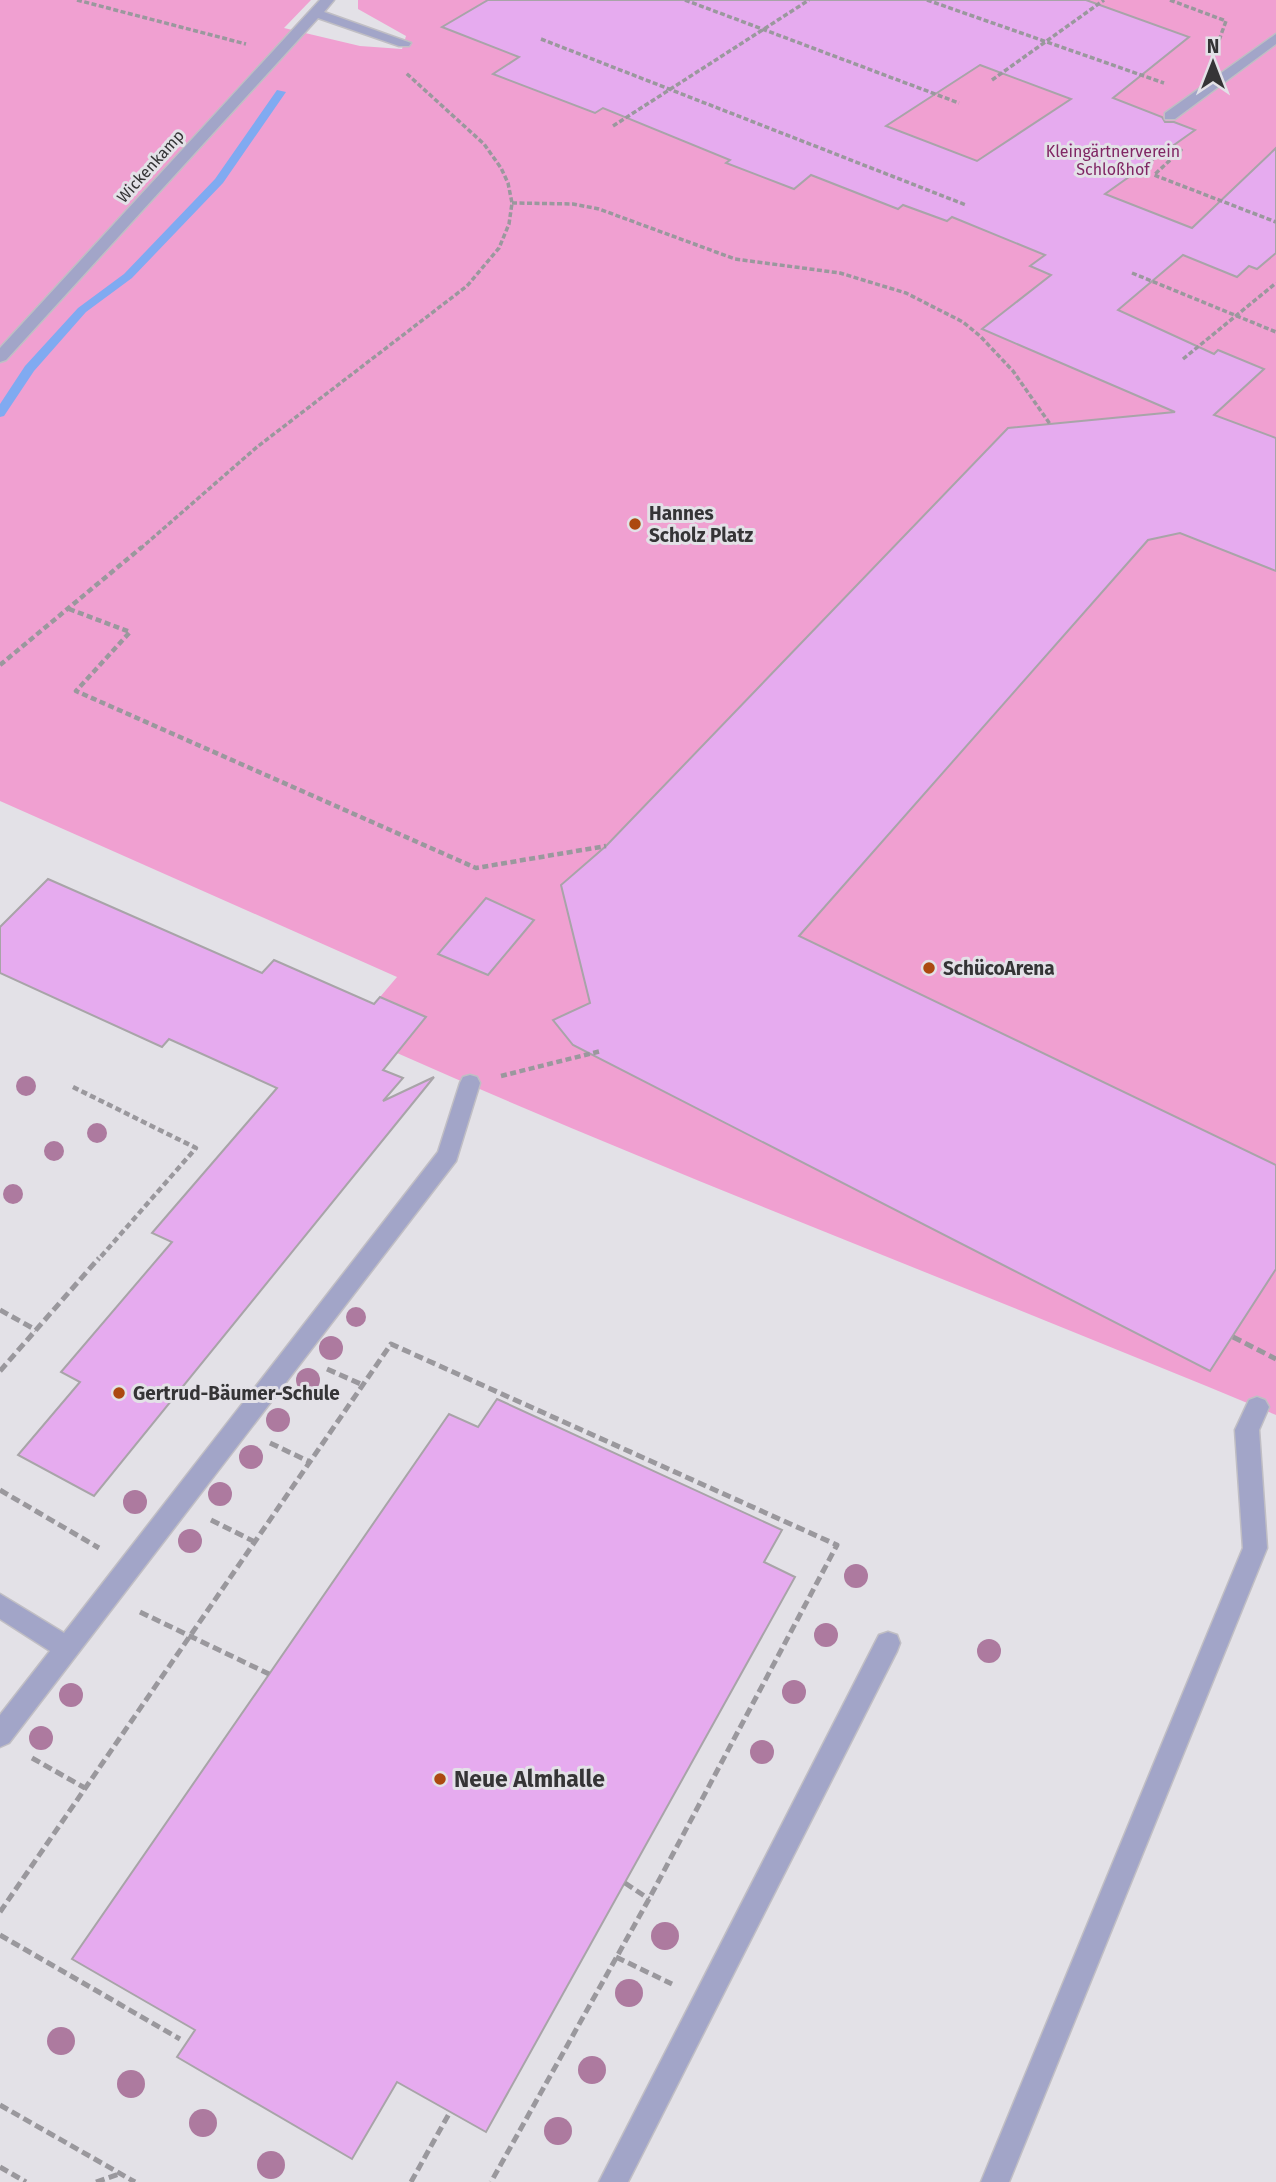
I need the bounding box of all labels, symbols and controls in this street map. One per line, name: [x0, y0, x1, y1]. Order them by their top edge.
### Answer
north arrow: [1178, 28, 1248, 98]
text: N: [1207, 35, 1219, 58]
street label: Wickenkamp: [113, 126, 188, 207]
park label: Kleingärtnerverein Schloßhof: [1046, 142, 1180, 179]
place label: Hannes Scholz Platz: [649, 502, 754, 547]
marker: Hannes Scholz Platz: [627, 516, 643, 532]
place label: SchücoArena: [943, 957, 1055, 980]
marker: SchücoArena: [921, 960, 937, 976]
place label: Gertrud-Bäumer-Schule: [133, 1382, 340, 1405]
marker: Gertrud-Bäumer-Schule: [111, 1385, 127, 1401]
place label: Neue Almhalle: [454, 1765, 605, 1793]
marker: Neue Almhalle: [432, 1771, 448, 1787]

